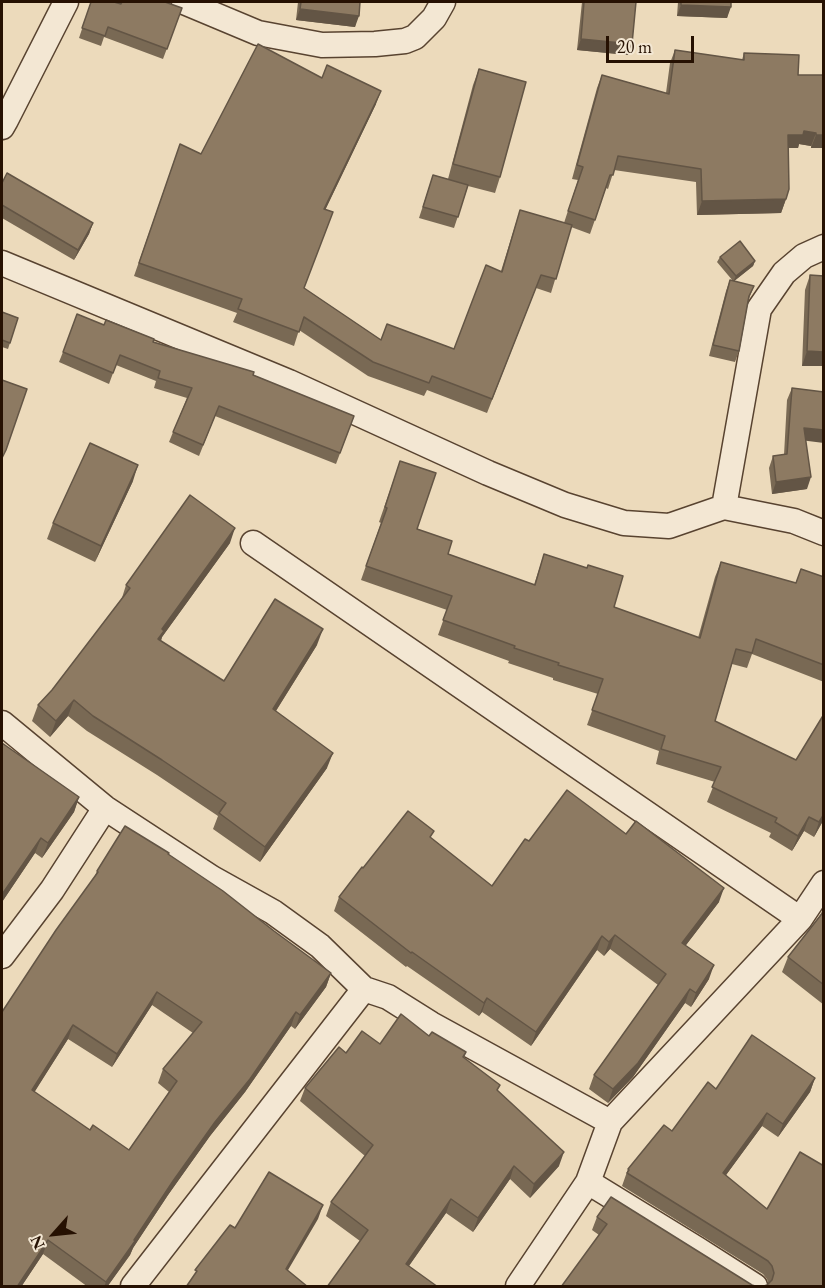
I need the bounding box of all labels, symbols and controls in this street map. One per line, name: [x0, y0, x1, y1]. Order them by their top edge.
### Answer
scale bar: [609, 24, 698, 62]
text: 20 m: [617, 35, 652, 58]
north arrow: [24, 1204, 84, 1264]
text: N: [25, 1232, 50, 1253]

